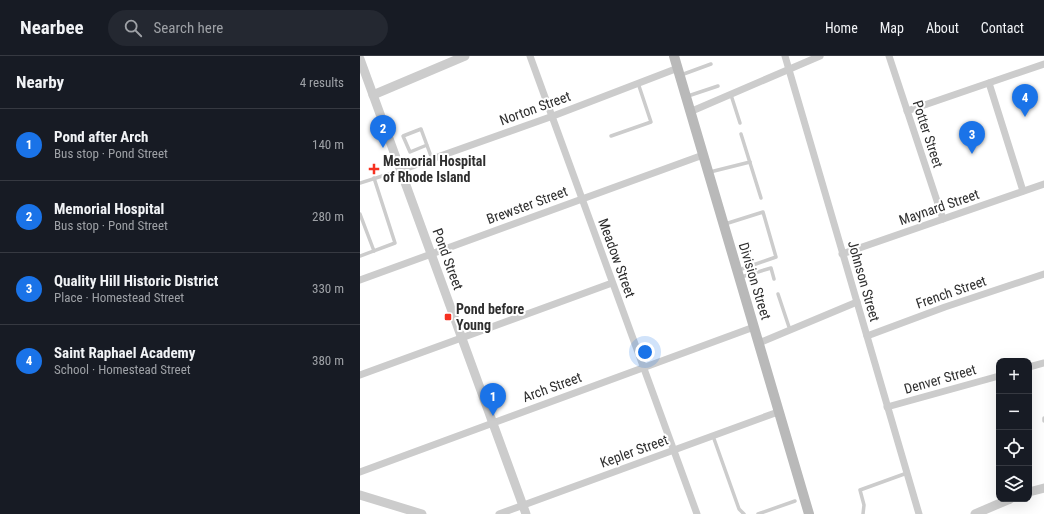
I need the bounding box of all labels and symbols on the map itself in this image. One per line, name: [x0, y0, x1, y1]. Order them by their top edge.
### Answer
pin: 4: [1012, 84, 1038, 117]
street label: Norton Street: [497, 88, 573, 128]
street label: Potter Street: [910, 98, 946, 170]
pin: 2: [370, 115, 396, 148]
pin: 3: [959, 121, 985, 154]
place label: Memorial Hospital of Rhode Island: [383, 153, 486, 185]
marker: Memorial Hospital of Rhode Island: [368, 163, 380, 175]
street label: Brewster Street: [484, 183, 570, 227]
street label: Maynard Street: [897, 186, 981, 228]
street label: Meadow Street: [595, 216, 639, 300]
street label: Pond Street: [429, 226, 467, 292]
street label: Johnson Street: [845, 239, 883, 323]
street label: Division Street: [736, 240, 774, 322]
street label: French Street: [914, 273, 988, 311]
place label: Pond before Young: [456, 301, 525, 333]
marker: Pond before Young: [443, 312, 453, 322]
your location: [635, 342, 655, 362]
street label: Denver Street: [902, 361, 978, 397]
street label: Arch Street: [520, 369, 584, 405]
pin: 1: [480, 383, 506, 416]
street label: Kepler Street: [598, 431, 670, 471]

